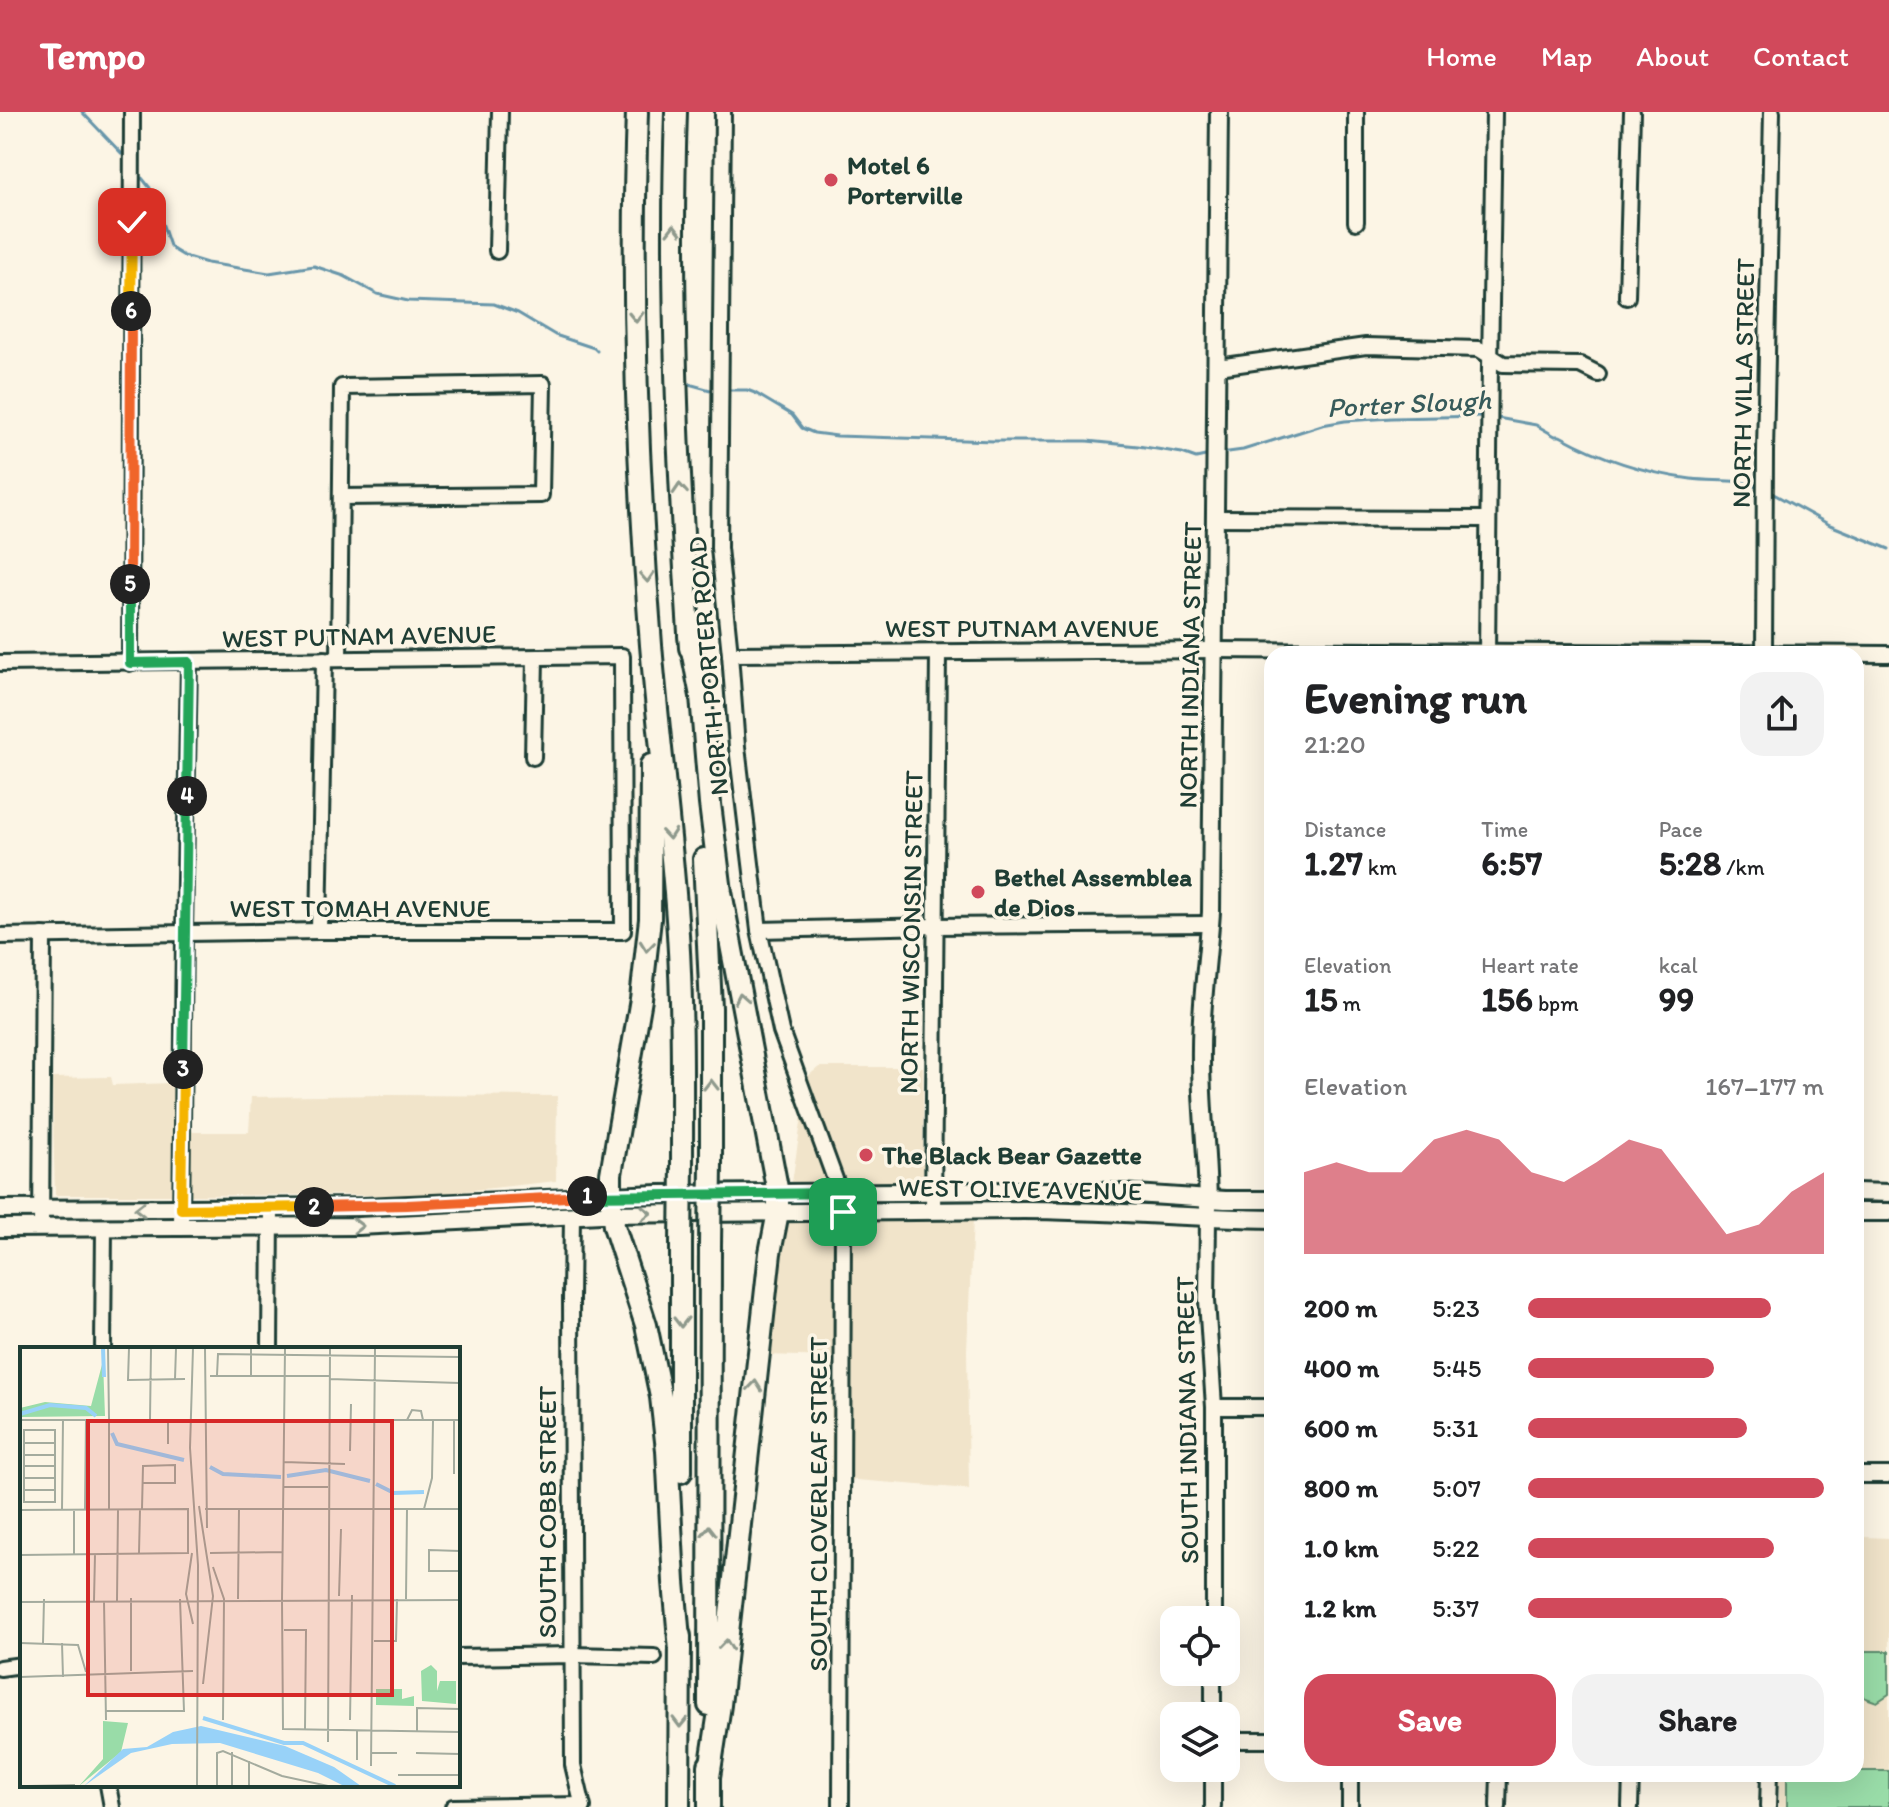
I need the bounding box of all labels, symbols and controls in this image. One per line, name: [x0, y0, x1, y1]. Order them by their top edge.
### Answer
text: Tempo: [40, 33, 146, 79]
text: Home: [1426, 39, 1497, 73]
text: Map: [1541, 39, 1592, 73]
text: About: [1636, 39, 1709, 73]
text: Contact: [1753, 39, 1849, 73]
place label: Motel 6 Porterville: [847, 149, 963, 211]
marker: Motel 6 Porterville: [822, 171, 840, 189]
pin: [98, 188, 166, 256]
icon: check: [110, 200, 154, 244]
one-way arrow: [665, 223, 683, 236]
street label: NORTH VILLA STREET: [1725, 257, 1761, 508]
pin: 6: [111, 291, 151, 331]
text: 6: [125, 297, 137, 324]
one-way arrow: [627, 311, 645, 324]
water label: Porter Slough: [1326, 382, 1492, 424]
one-way arrow: [672, 482, 689, 495]
street label: NORTH INDIANA STREET: [1171, 521, 1209, 809]
street label: NORTH PORTER ROAD: [681, 535, 735, 797]
pin: 5: [110, 564, 150, 604]
text: 5: [124, 570, 136, 597]
one-way arrow: [638, 571, 655, 584]
street label: WEST PUTNAM AVENUE: [885, 612, 1159, 644]
street label: WEST PUTNAM AVENUE: [222, 618, 496, 654]
text: Evening run: [1304, 671, 1527, 724]
button: share: [1740, 672, 1824, 756]
text: 21:20: [1304, 728, 1366, 760]
street label: NORTH WISCONSIN STREET: [892, 769, 930, 1094]
pin: 4: [167, 776, 207, 816]
text: 4: [180, 782, 194, 809]
text: Distance: [1304, 816, 1386, 843]
text: Time: [1481, 816, 1528, 843]
text: Pace: [1659, 816, 1703, 843]
one-way arrow: [660, 828, 677, 841]
text: 1.27: [1304, 843, 1363, 884]
text: 6:57: [1481, 843, 1542, 884]
text: 5:28: [1659, 843, 1721, 884]
text: km: [1363, 854, 1397, 881]
text: /km: [1721, 854, 1765, 881]
place label: Bethel Assemblea de Dios: [994, 861, 1192, 923]
marker: Bethel Assemblea de Dios: [969, 883, 987, 901]
street label: WEST TOMAH AVENUE: [229, 892, 491, 924]
one-way arrow: [639, 940, 656, 953]
text: Elevation: [1304, 952, 1391, 979]
text: Heart rate: [1481, 952, 1579, 979]
text: kcal: [1659, 952, 1698, 979]
text: 15: [1304, 979, 1338, 1020]
text: 156: [1481, 979, 1533, 1020]
text: 99: [1659, 979, 1694, 1020]
text: m: [1338, 990, 1361, 1017]
text: bpm: [1533, 990, 1579, 1017]
one-way arrow: [733, 991, 750, 1005]
pin: 3: [163, 1049, 203, 1089]
text: 3: [177, 1055, 189, 1082]
text: Elevation: [1304, 1070, 1407, 1102]
text: 167–177 m: [1705, 1070, 1824, 1102]
one-way arrow: [702, 1078, 720, 1091]
place label: The Black Bear Gazette: [881, 1139, 1142, 1171]
marker: The Black Bear Gazette: [857, 1146, 875, 1164]
street label: WEST OLIVE AVENUE: [898, 1171, 1142, 1207]
pin: 1: [567, 1176, 607, 1216]
pin: [809, 1178, 877, 1246]
text: 1: [582, 1182, 592, 1209]
pin: 2: [294, 1187, 334, 1227]
icon: arrive: [821, 1190, 865, 1234]
text: 2: [308, 1193, 320, 1220]
one-way arrow: [133, 1200, 146, 1218]
one-way arrow: [640, 1204, 653, 1222]
one-way arrow: [352, 1217, 365, 1234]
street label: SOUTH INDIANA STREET: [1168, 1275, 1206, 1564]
text: 200 m: [1304, 1292, 1377, 1324]
text: 5:23: [1432, 1292, 1480, 1324]
one-way arrow: [672, 1316, 690, 1329]
street label: SOUTH CLOVERLEAF STREET: [802, 1336, 834, 1672]
inset map: [20, 1347, 460, 1787]
text: 400 m: [1304, 1352, 1379, 1384]
text: 5:45: [1432, 1352, 1481, 1384]
one-way arrow: [746, 1379, 763, 1392]
street label: SOUTH COBB STREET: [531, 1385, 563, 1638]
text: 600 m: [1304, 1412, 1378, 1444]
text: 5:31: [1432, 1412, 1478, 1444]
text: 800 m: [1304, 1472, 1378, 1504]
text: 5:07: [1432, 1472, 1481, 1504]
one-way arrow: [700, 1524, 718, 1537]
text: 1.0 km: [1304, 1532, 1379, 1564]
text: 5:22: [1432, 1532, 1479, 1564]
text: 1.2 km: [1304, 1592, 1376, 1624]
text: 5:37: [1432, 1592, 1479, 1624]
map controls: [1160, 1606, 1240, 1782]
button: locate: [1160, 1606, 1240, 1686]
one-way arrow: [718, 1638, 735, 1651]
button: Save: [1304, 1674, 1556, 1766]
button: Share: [1572, 1674, 1824, 1766]
button: layers: [1160, 1702, 1240, 1782]
one-way arrow: [671, 1716, 688, 1729]

